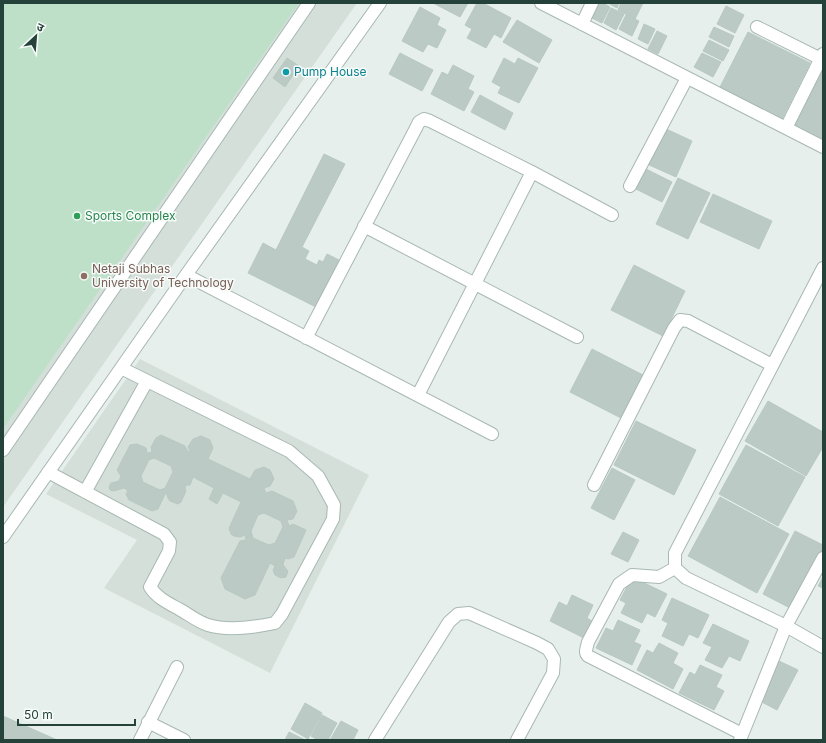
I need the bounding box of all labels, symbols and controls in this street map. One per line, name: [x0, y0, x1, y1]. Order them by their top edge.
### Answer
north arrow: [16, 16, 56, 56]
text: उ: [34, 19, 47, 35]
place label: Pump House: [294, 64, 367, 79]
marker: Pump House: [281, 67, 291, 77]
place label: Sports Complex: [85, 208, 176, 223]
marker: Sports Complex: [72, 211, 82, 221]
place label: Netaji Subhas University of Technology: [92, 261, 234, 290]
marker: Netaji Subhas University of Technology: [79, 271, 89, 281]
scale bar: [18, 701, 135, 727]
text: 50 m: [24, 707, 53, 722]

